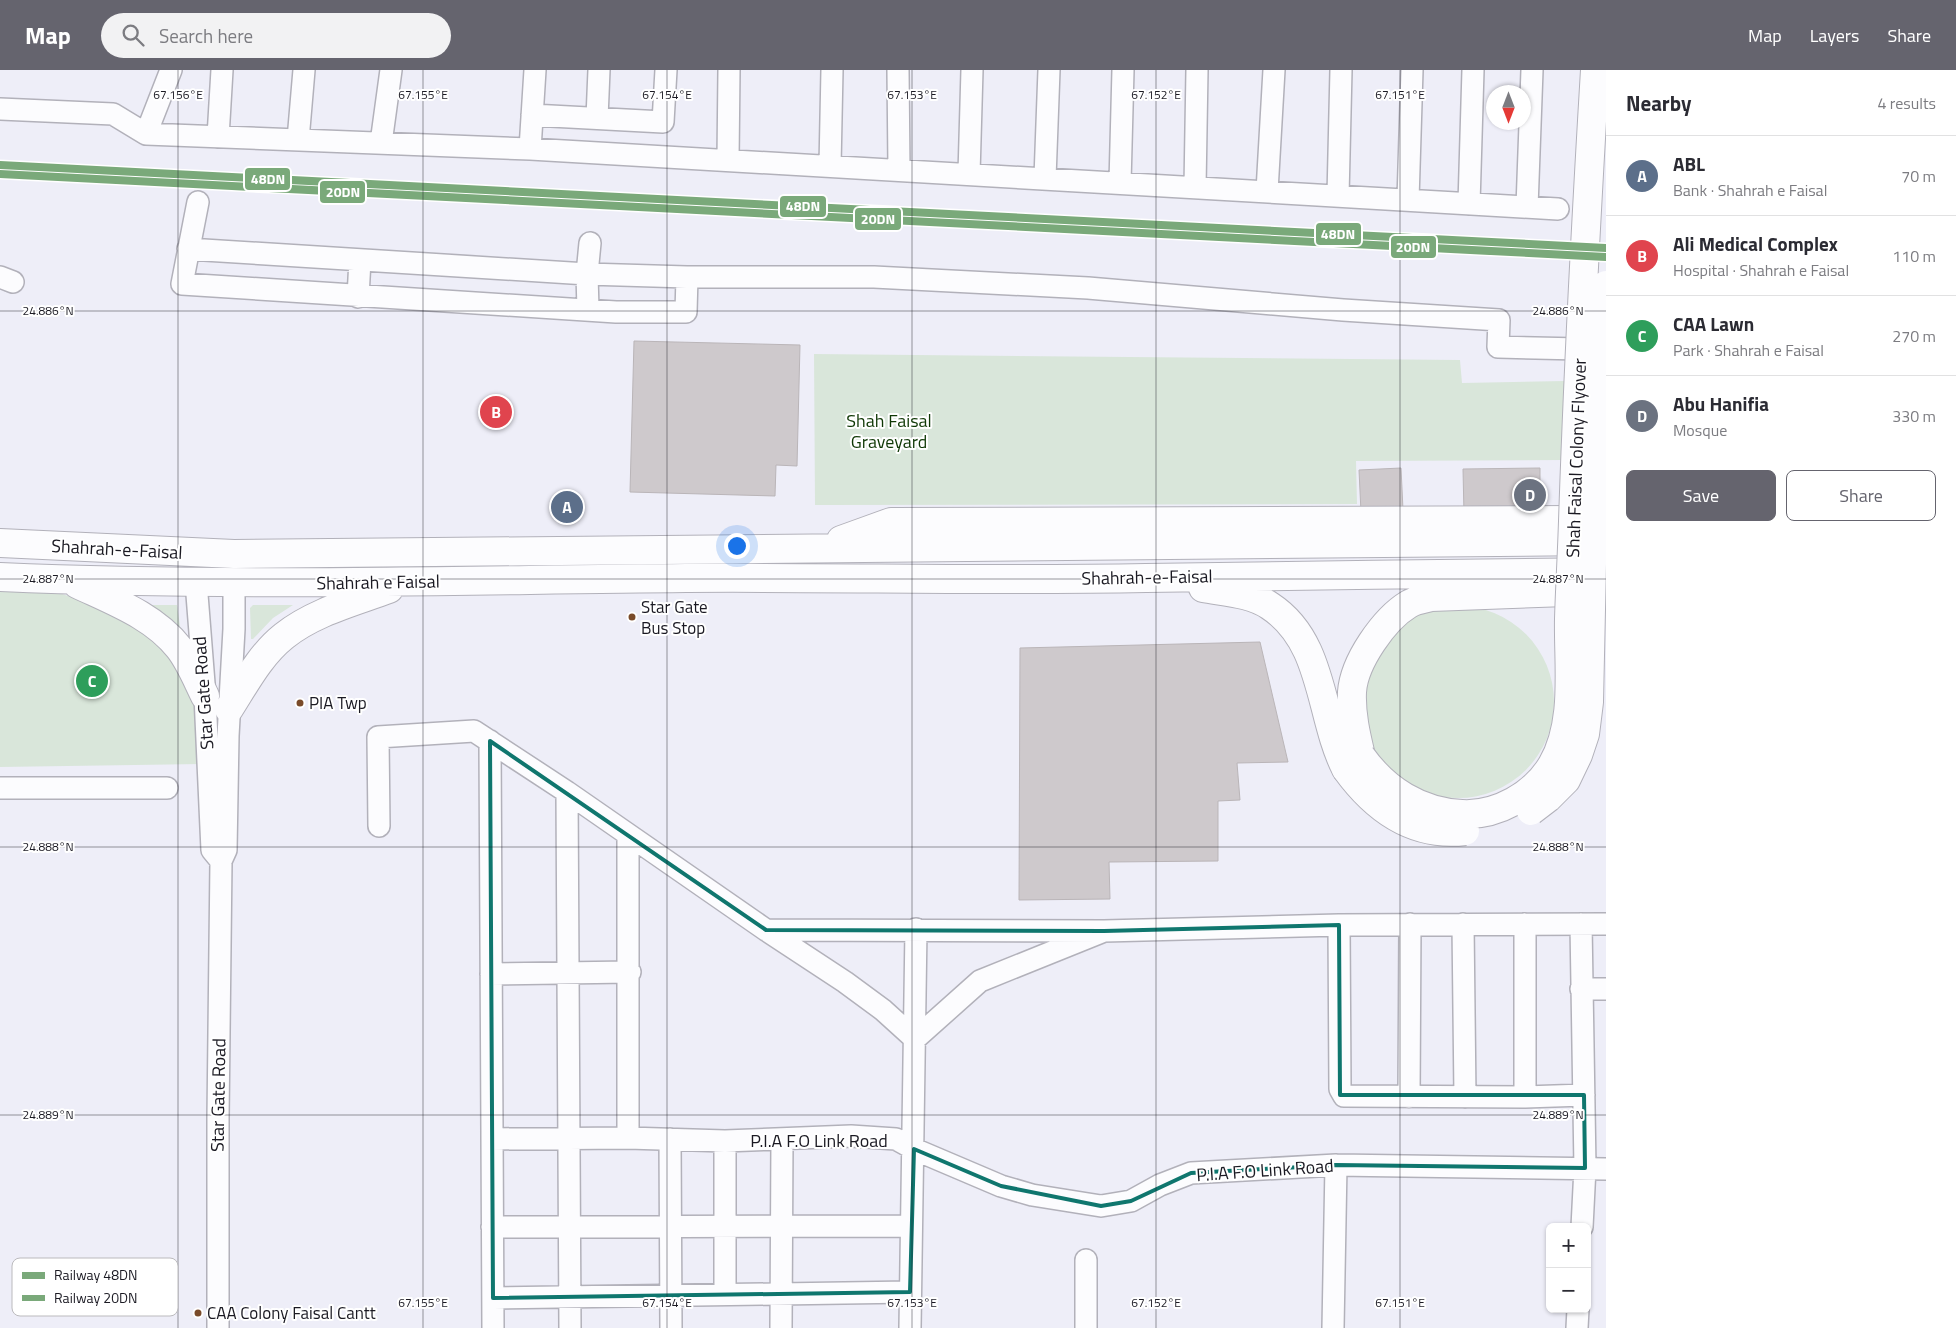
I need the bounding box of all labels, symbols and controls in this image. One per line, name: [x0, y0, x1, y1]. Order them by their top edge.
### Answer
search box: [101, 13, 451, 58]
text: Map: [25, 17, 71, 53]
icon: search: [119, 21, 147, 49]
text: Search here: [159, 21, 253, 50]
text: Map: [1748, 22, 1782, 49]
text: Layers: [1810, 22, 1859, 49]
text: Share: [1887, 22, 1931, 49]
text: 67.156°E: [153, 85, 203, 104]
text: 67.155°E: [398, 85, 448, 104]
text: 67.154°E: [642, 85, 692, 104]
text: 67.153°E: [887, 85, 937, 104]
text: 67.152°E: [1131, 85, 1181, 104]
text: 67.151°E: [1375, 85, 1425, 104]
north arrow: [1486, 85, 1531, 130]
text: Nearby: [1626, 87, 1691, 119]
text: 4 results: [1877, 91, 1936, 115]
text: ABL: [1673, 149, 1705, 178]
text: A: [1637, 164, 1647, 188]
text: 70 m: [1901, 164, 1936, 188]
line badge: 48DN: [244, 167, 291, 191]
text: 48DN: [251, 168, 285, 189]
text: Bank · Shahrah e Faisal: [1673, 178, 1827, 202]
line badge: 20DN: [319, 180, 366, 204]
text: 20DN: [326, 181, 360, 202]
line badge: 48DN: [779, 195, 827, 218]
text: 48DN: [786, 195, 820, 216]
line badge: 20DN: [854, 207, 902, 231]
text: 20DN: [861, 208, 895, 229]
line badge: 48DN: [1315, 222, 1362, 246]
text: 48DN: [1321, 223, 1355, 244]
text: Ali Medical Complex: [1673, 229, 1838, 258]
line badge: 20DN: [1390, 235, 1437, 259]
text: 20DN: [1396, 236, 1430, 257]
text: B: [1637, 244, 1647, 268]
text: 110 m: [1892, 244, 1936, 268]
text: Hospital · Shahrah e Faisal: [1673, 258, 1849, 282]
text: 24.886°N: [22, 301, 74, 320]
text: 24.886°N: [1532, 301, 1584, 320]
text: CAA Lawn: [1673, 309, 1754, 338]
text: C: [1638, 324, 1646, 348]
text: 270 m: [1892, 324, 1936, 348]
text: Park · Shahrah e Faisal: [1673, 338, 1824, 362]
street label: Shah Faisal Colony Flyover: [1559, 358, 1593, 558]
text: Abu Hanifia: [1673, 389, 1769, 418]
pin: B: [480, 393, 512, 431]
text: D: [1637, 404, 1647, 428]
text: 330 m: [1892, 404, 1936, 428]
park label: Shah Faisal Graveyard: [846, 407, 932, 455]
text: Mosque: [1673, 418, 1727, 442]
button: Save: [1626, 470, 1776, 521]
button: Share: [1786, 470, 1936, 521]
pin: D: [1514, 476, 1546, 514]
pin: A: [551, 488, 583, 526]
street label: Shahrah-e-Faisal: [51, 532, 183, 566]
your location: [724, 533, 750, 559]
street label: Shahrah-e-Faisal: [1081, 562, 1213, 592]
street label: Shahrah e Faisal: [316, 567, 440, 597]
text: 24.887°N: [22, 569, 74, 588]
text: 24.887°N: [1532, 569, 1584, 588]
place label: Star Gate Bus Stop: [641, 594, 708, 641]
marker: Star Gate Bus Stop: [627, 612, 637, 622]
street label: Star Gate Road: [186, 635, 220, 751]
pin: C: [76, 662, 108, 700]
place label: PIA Twp: [309, 690, 367, 716]
marker: PIA Twp: [295, 698, 305, 708]
text: 24.888°N: [22, 837, 74, 856]
text: 24.888°N: [1532, 837, 1584, 856]
street label: Star Gate Road: [204, 1038, 232, 1152]
text: 24.889°N: [22, 1105, 74, 1124]
text: 24.889°N: [1532, 1105, 1584, 1124]
street label: P.I.A F.O Link Road: [750, 1127, 888, 1154]
street label: P.I.A F.O Link Road: [1195, 1152, 1335, 1188]
map controls: [1546, 1223, 1591, 1313]
button: +: [1546, 1223, 1591, 1268]
legend: [12, 1258, 178, 1316]
text: Railway 48DN: [54, 1264, 138, 1285]
button: −: [1546, 1268, 1591, 1313]
text: Railway 20DN: [54, 1287, 138, 1308]
text: 67.155°E: [398, 1293, 448, 1312]
text: 67.154°E: [642, 1293, 692, 1312]
text: 67.153°E: [887, 1293, 937, 1312]
text: 67.152°E: [1131, 1293, 1181, 1312]
text: 67.151°E: [1375, 1293, 1425, 1312]
place label: CAA Colony Faisal Cantt: [207, 1300, 376, 1326]
marker: CAA Colony Faisal Cantt: [193, 1308, 203, 1318]

